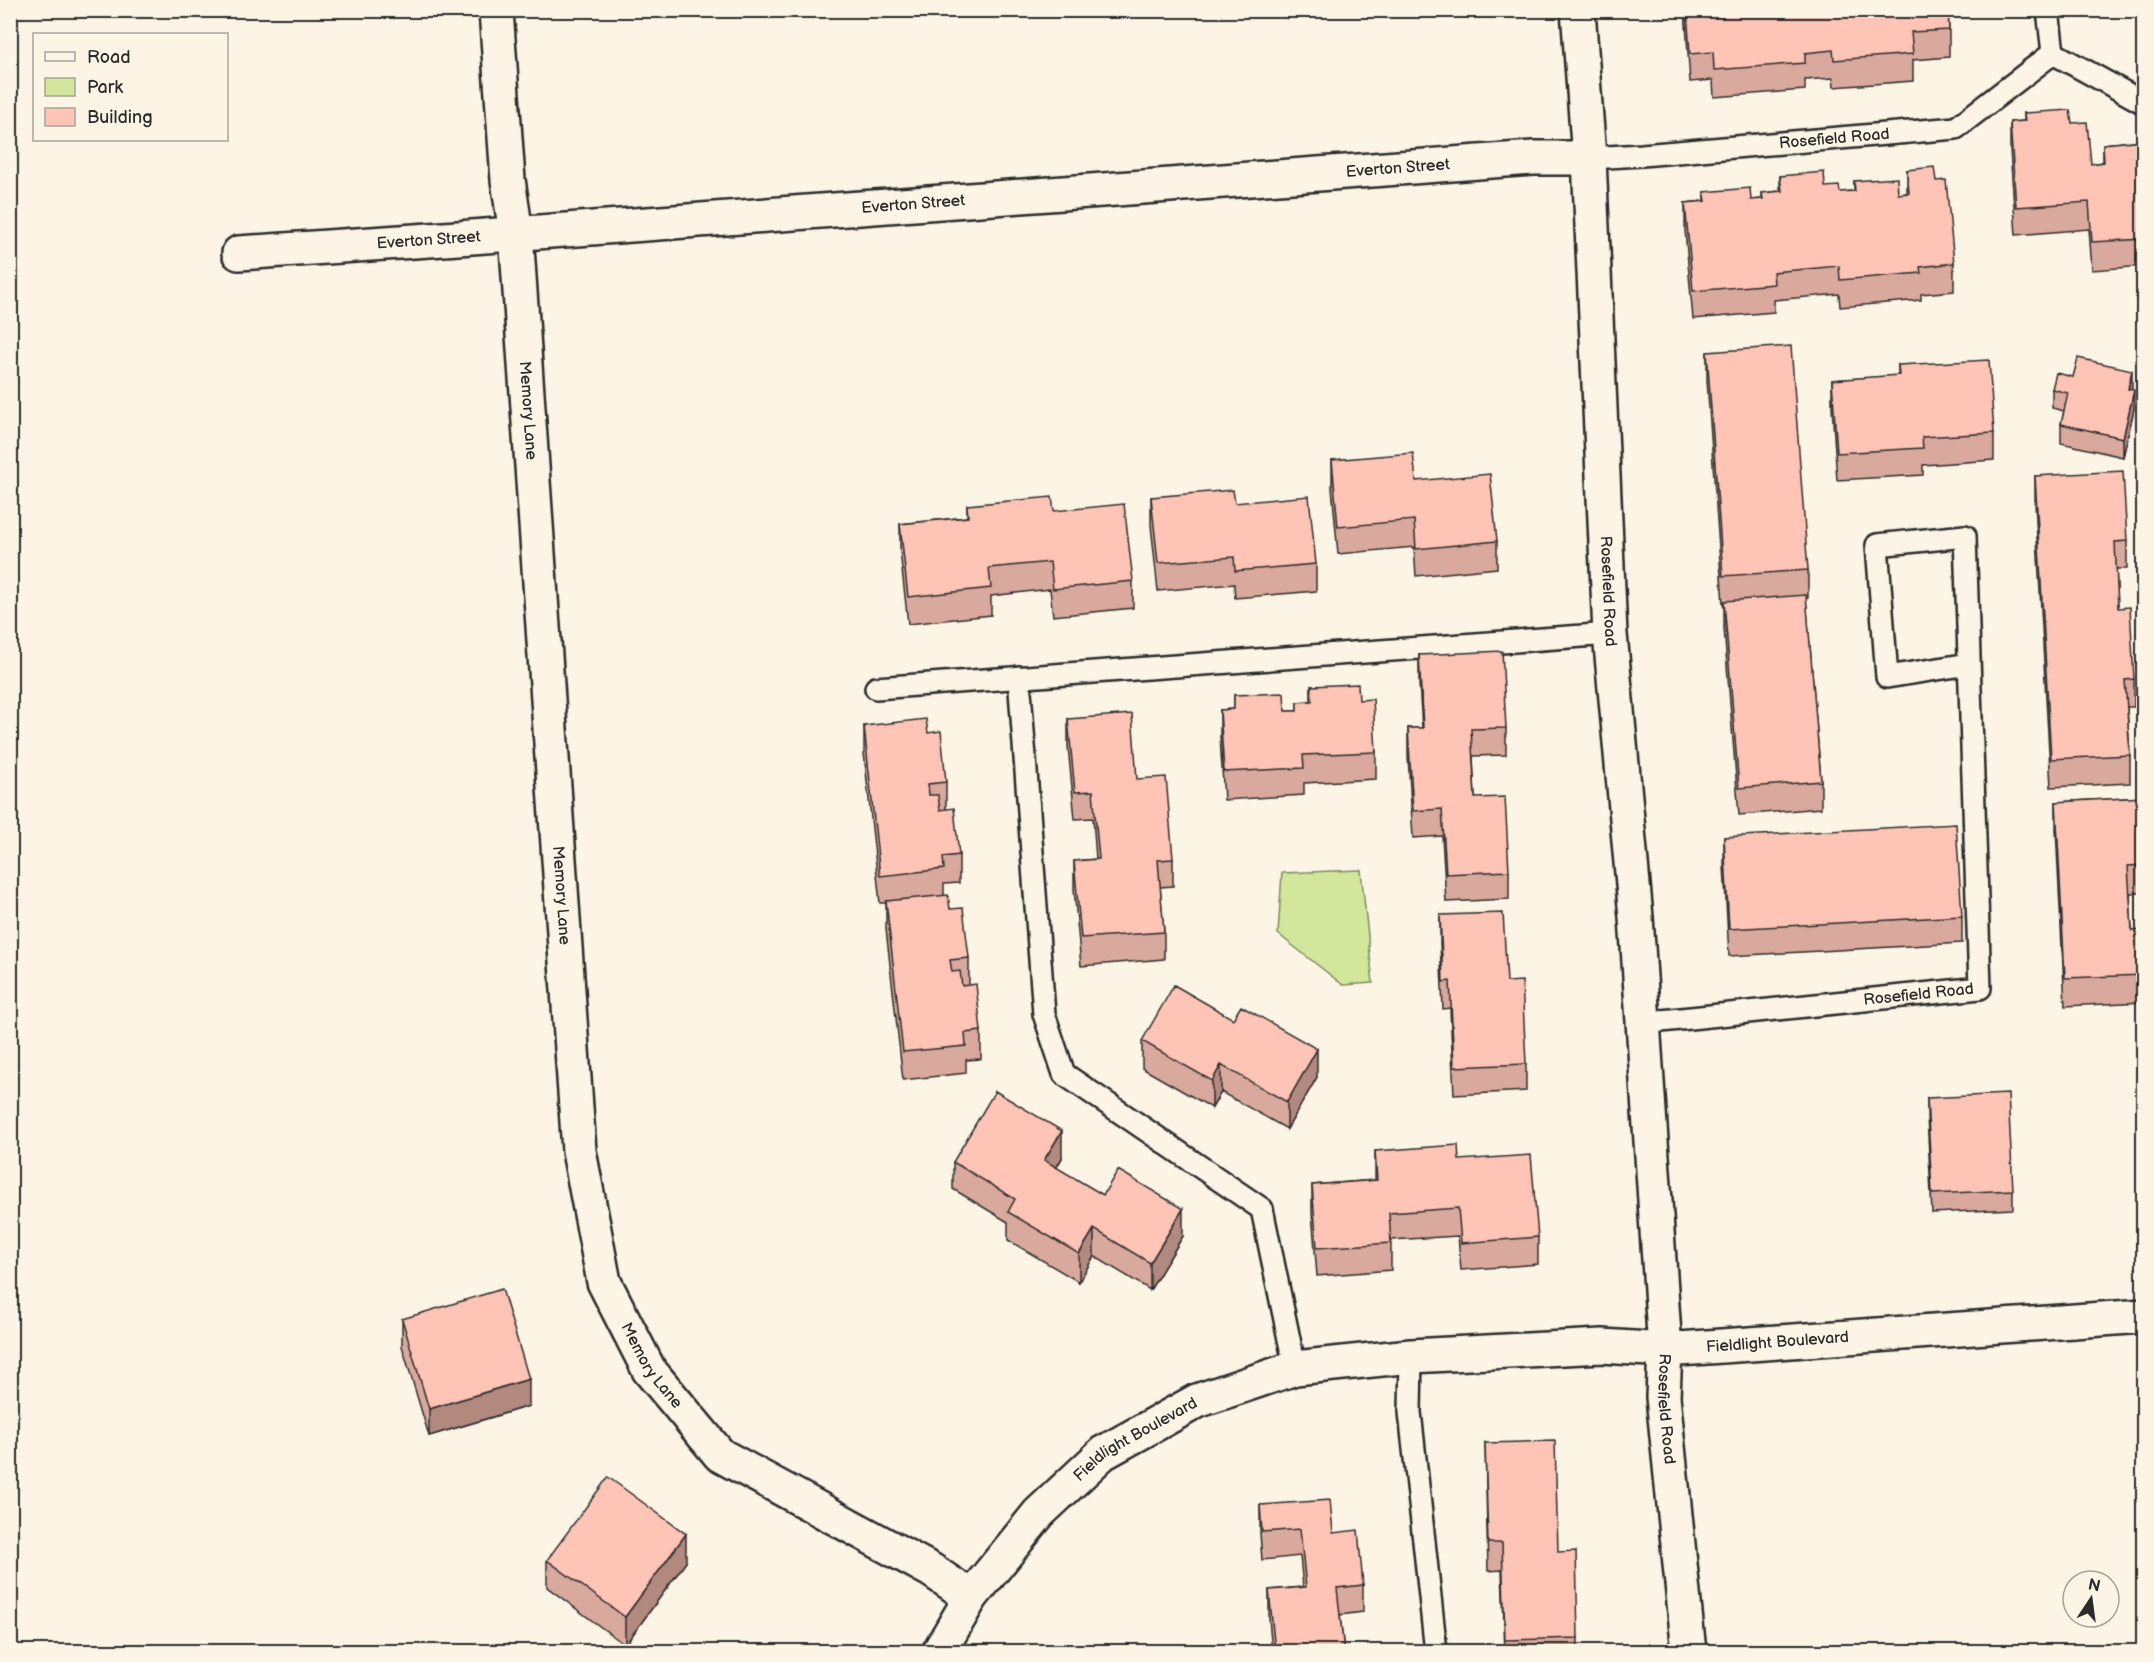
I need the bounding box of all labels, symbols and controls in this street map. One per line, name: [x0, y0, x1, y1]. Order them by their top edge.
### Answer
legend: [33, 33, 228, 141]
text: Road: [87, 47, 131, 68]
text: Park: [87, 77, 123, 98]
text: Building: [87, 107, 153, 128]
street label: Rosefield Road: [1778, 124, 1890, 153]
street label: Everton Street: [1345, 155, 1451, 181]
street label: Everton Street: [861, 191, 966, 217]
street label: Everton Street: [376, 227, 481, 253]
street label: Memory Lane: [515, 360, 541, 461]
street label: Rosefield Road: [1596, 535, 1621, 647]
street label: Memory Lane: [549, 845, 574, 946]
street label: Rosefield Road: [1862, 979, 1975, 1010]
street label: Memory Lane: [617, 1319, 687, 1413]
street label: Fieldlight Boulevard: [1705, 1327, 1849, 1357]
street label: Rosefield Road: [1653, 1353, 1679, 1465]
street label: Fieldlight Boulevard: [1070, 1393, 1200, 1485]
north arrow: [2061, 1569, 2121, 1629]
text: N: [2086, 1575, 2102, 1596]

